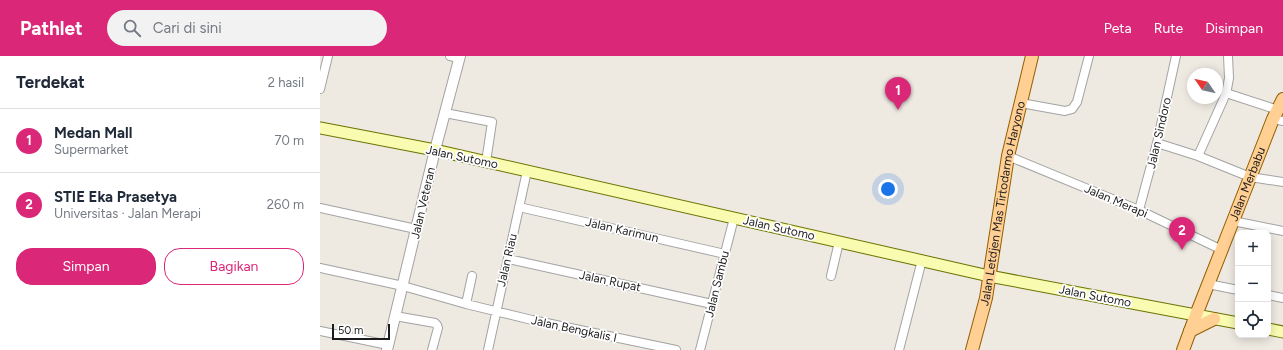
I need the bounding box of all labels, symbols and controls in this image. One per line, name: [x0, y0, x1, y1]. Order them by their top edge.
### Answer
search box: [107, 10, 387, 46]
text: Pathlet: [20, 17, 83, 40]
icon: search: [121, 17, 143, 39]
text: Cari di sini: [153, 19, 222, 37]
text: Peta: [1104, 20, 1132, 37]
text: Rute: [1154, 20, 1183, 37]
text: Disimpan: [1205, 20, 1263, 37]
north arrow: [1187, 68, 1223, 104]
text: Terdekat: [16, 72, 85, 92]
text: 2 hasil: [268, 75, 304, 90]
pin: 1: [885, 77, 911, 110]
street label: Jalan Sindoro: [1144, 96, 1174, 170]
street label: Jalan Letdjen Mas Tirtodarmo Haryono: [977, 100, 1028, 307]
text: Medan Mall: [54, 124, 132, 142]
text: 1: [26, 133, 32, 148]
text: 70 m: [274, 133, 304, 148]
text: Supermarket: [54, 142, 129, 157]
street label: Jalan Sutomo: [425, 143, 499, 171]
street label: Jalan Merbabu: [1227, 145, 1268, 223]
street label: Jalan Veteran: [408, 166, 438, 240]
your location: [878, 179, 898, 199]
street label: Jalan Merapi: [1082, 181, 1150, 221]
text: STIE Eka Prasetya: [54, 188, 177, 206]
text: 2: [25, 197, 33, 212]
text: 260 m: [267, 197, 304, 212]
text: Universitas · Jalan Merapi: [54, 206, 201, 221]
street label: Jalan Sutomo: [742, 213, 816, 243]
street label: Jalan Karimun: [584, 215, 660, 245]
pin: 2: [1169, 217, 1195, 250]
map controls: [1235, 230, 1271, 338]
button: +: [1235, 230, 1271, 266]
street label: Jalan Riau: [494, 232, 520, 288]
button: Simpan: [16, 248, 156, 285]
button: Bagikan: [164, 248, 304, 285]
street label: Jalan Sambu: [702, 249, 732, 319]
button: −: [1235, 266, 1271, 302]
street label: Jalan Rupat: [578, 268, 643, 294]
street label: Jalan Sutomo: [1058, 282, 1132, 310]
button: locate: [1235, 302, 1271, 338]
street label: Jalan Bengkalis I: [530, 313, 618, 345]
scale bar: [332, 322, 390, 341]
text: 50 m: [338, 324, 363, 337]

